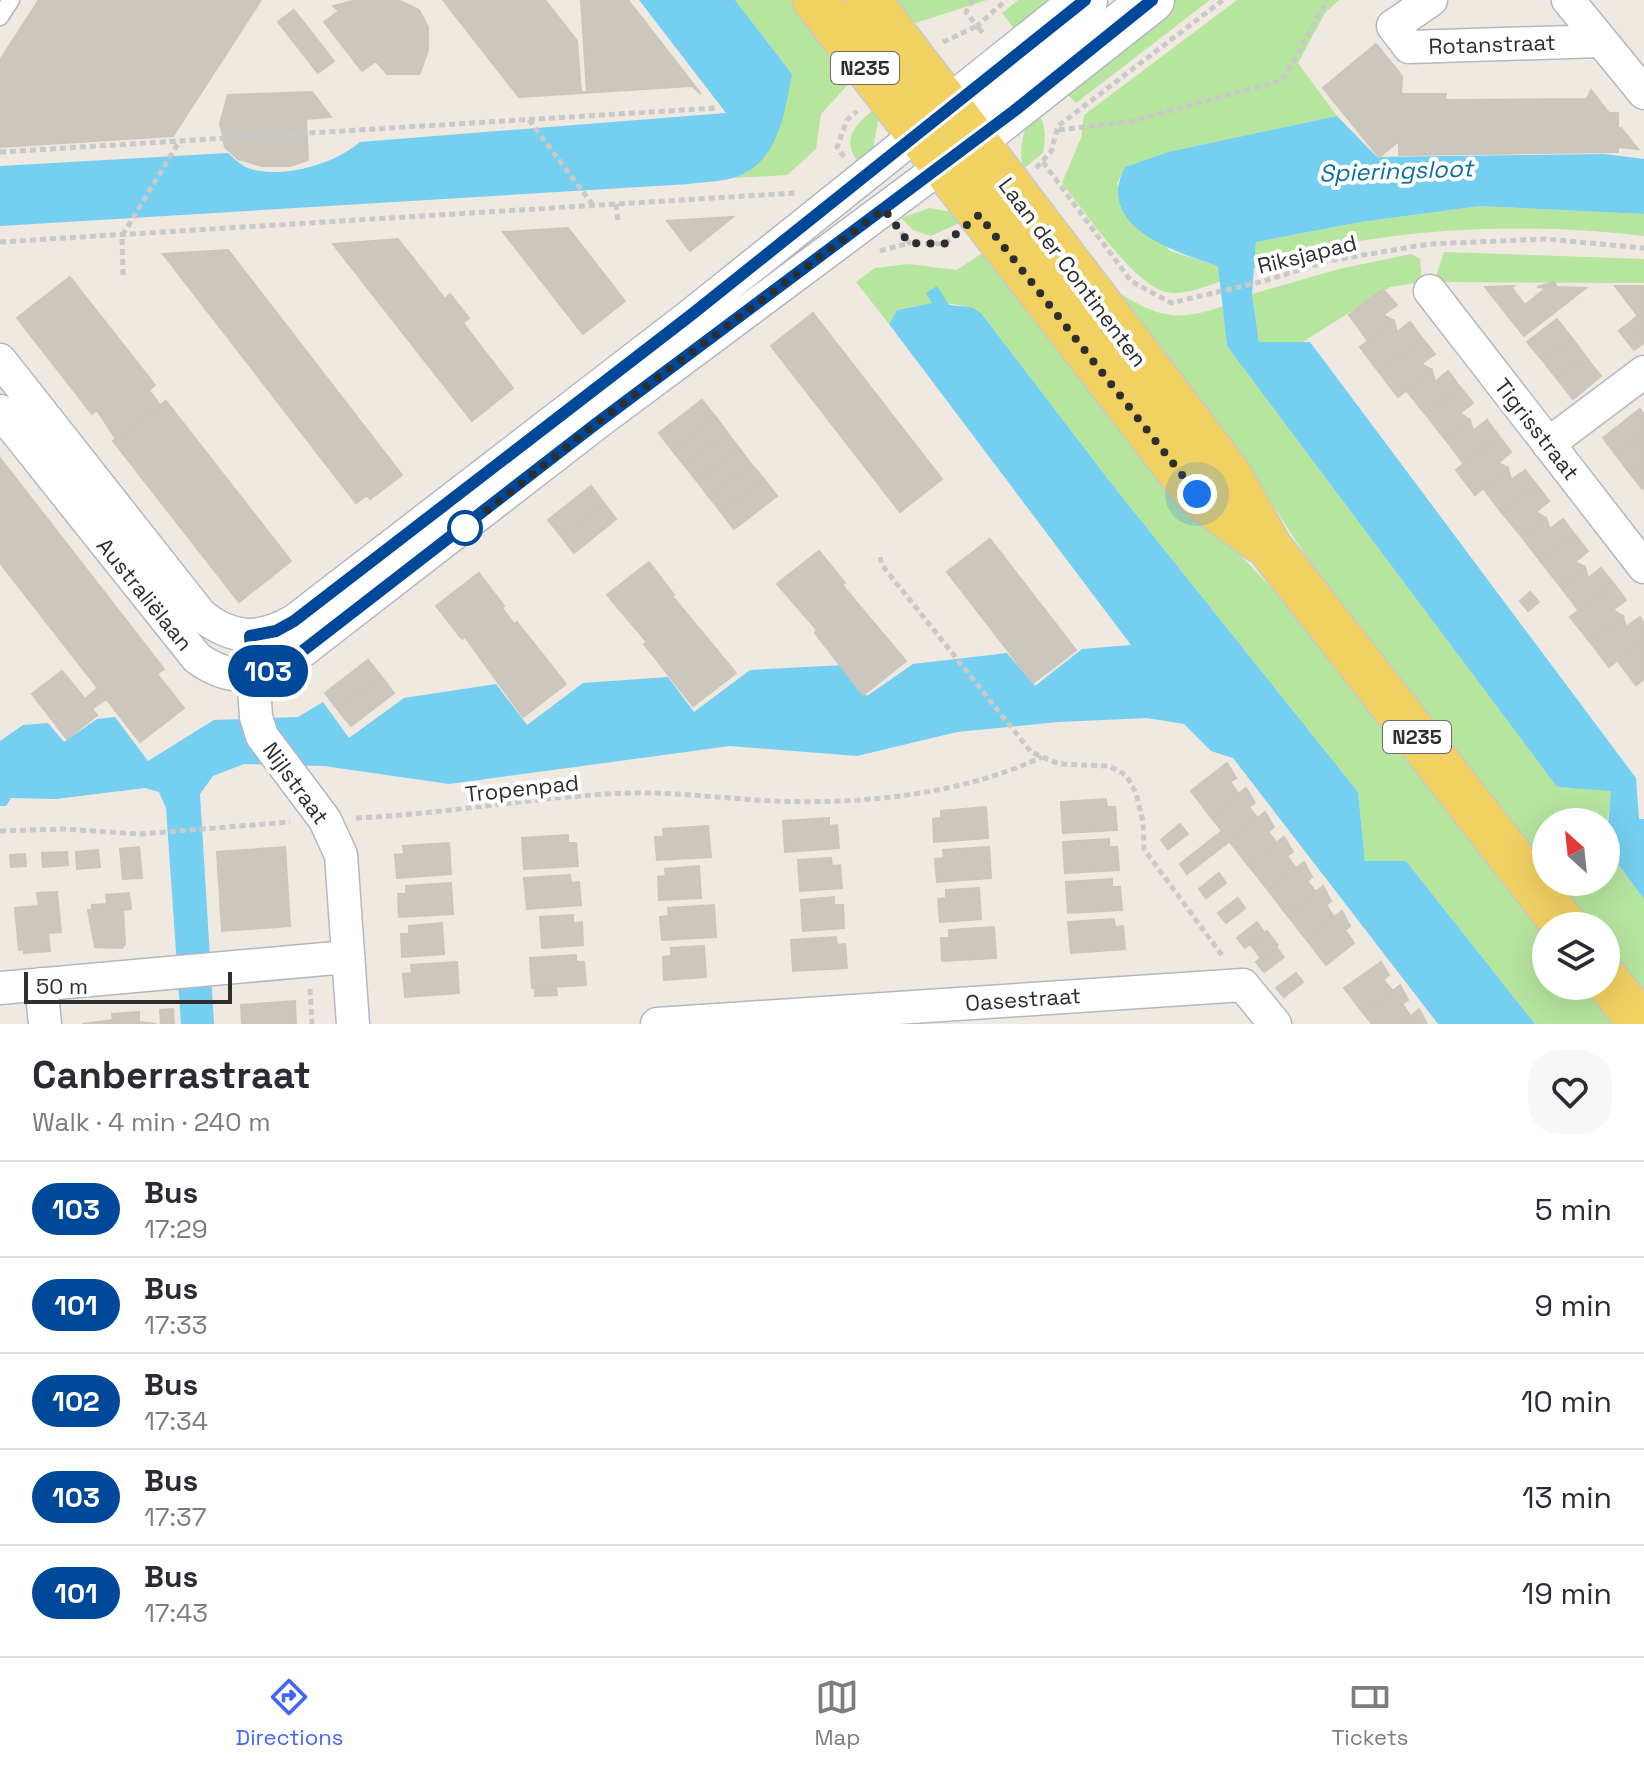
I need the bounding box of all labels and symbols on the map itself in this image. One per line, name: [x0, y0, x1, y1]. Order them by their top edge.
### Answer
street label: Rotanstraat: [1428, 28, 1556, 60]
road number: N235: [831, 52, 899, 84]
water label: Spieringsloot: [1318, 152, 1475, 189]
street label: Laan der Continenten: [993, 172, 1153, 372]
street label: Riksjapad: [1255, 228, 1359, 280]
street label: Tigrisstraat: [1489, 372, 1585, 486]
your location: [1177, 474, 1217, 514]
unlabelled marker: [448, 511, 482, 545]
street label: Australiëlaan: [91, 532, 199, 656]
line badge: 103: [222, 645, 314, 697]
road number: N235: [1383, 721, 1451, 753]
street label: Nijlstraat: [257, 736, 335, 830]
street label: Tropenpad: [464, 768, 580, 808]
north arrow: [1532, 808, 1620, 896]
scale bar: [24, 968, 232, 1004]
street label: Oasestraat: [964, 981, 1082, 1017]

